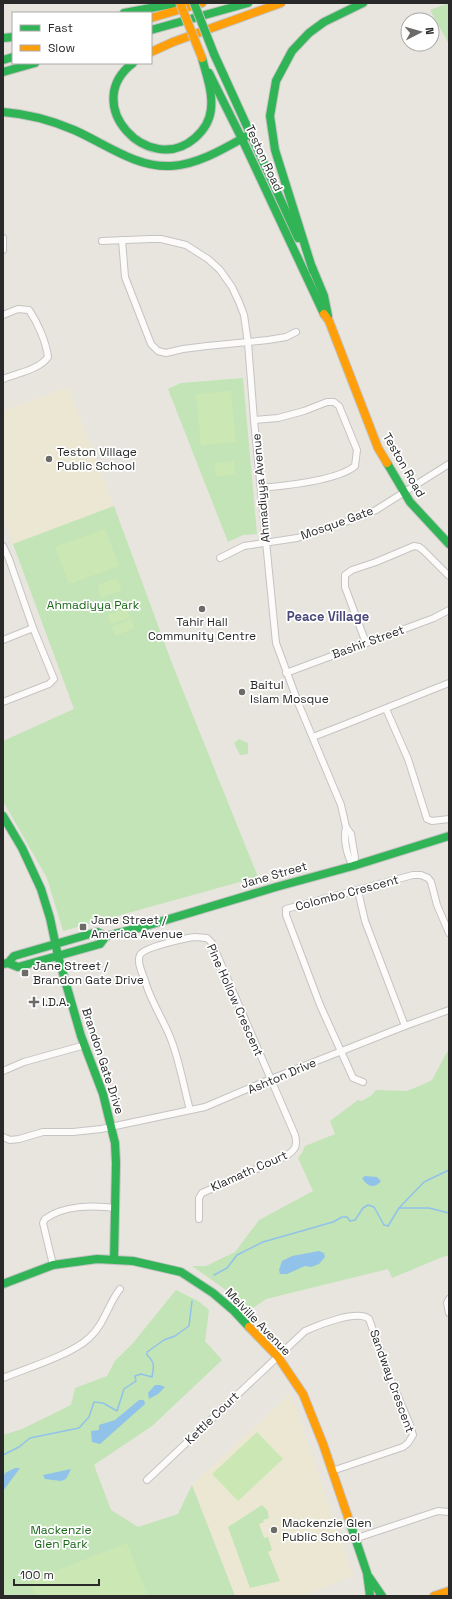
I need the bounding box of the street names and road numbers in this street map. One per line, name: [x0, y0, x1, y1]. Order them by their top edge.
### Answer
street label: Teston Road: [242, 122, 286, 194]
street label: Teston Road: [379, 430, 429, 500]
street label: Ahmadiyya Avenue: [248, 433, 274, 543]
street label: Mosque Gate: [298, 502, 376, 544]
street label: Bashir Street: [330, 622, 406, 662]
street label: Jane Street: [239, 858, 309, 892]
street label: Colombo Crescent: [294, 871, 400, 915]
street label: Pine Hollow Crescent: [203, 941, 267, 1059]
street label: Brandon Gate Drive: [78, 1006, 128, 1116]
street label: Ashton Drive: [245, 1054, 319, 1098]
street label: Klamath Court: [208, 1147, 290, 1195]
street label: Melville Avenue: [222, 1285, 294, 1359]
street label: Sandway Crescent: [366, 1327, 418, 1435]
street label: Kettle Court: [182, 1388, 242, 1448]

